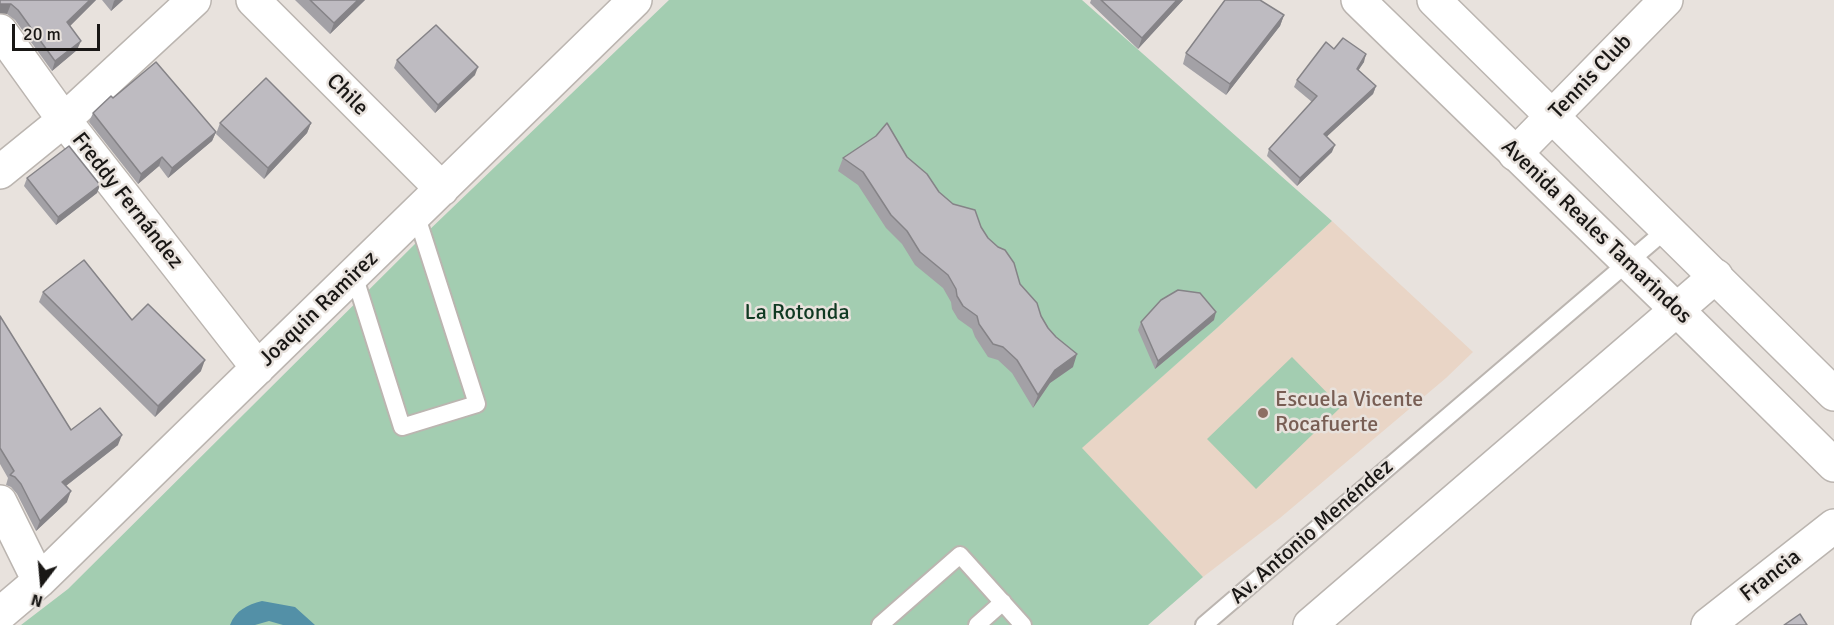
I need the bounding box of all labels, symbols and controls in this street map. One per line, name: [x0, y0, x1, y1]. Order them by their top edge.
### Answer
scale bar: [15, 12, 104, 50]
text: 20 m: [23, 23, 61, 45]
street label: Tennis Club: [1544, 29, 1638, 125]
street label: Chile: [321, 69, 373, 121]
street label: Freddy Fernández: [66, 128, 188, 274]
street label: Avenida Reales Tamarindos: [1495, 134, 1697, 330]
street label: Joaquin Ramirez: [254, 246, 384, 372]
park label: La Rotonda: [744, 300, 850, 326]
place label: Escuela Vicente Rocafuerte: [1275, 387, 1423, 439]
marker: Escuela Vicente Rocafuerte: [1256, 406, 1270, 420]
street label: Av. Antonio Menéndez: [1225, 454, 1399, 610]
street label: Francia: [1735, 544, 1807, 608]
north arrow: [12, 553, 72, 613]
text: N: [29, 589, 45, 611]

